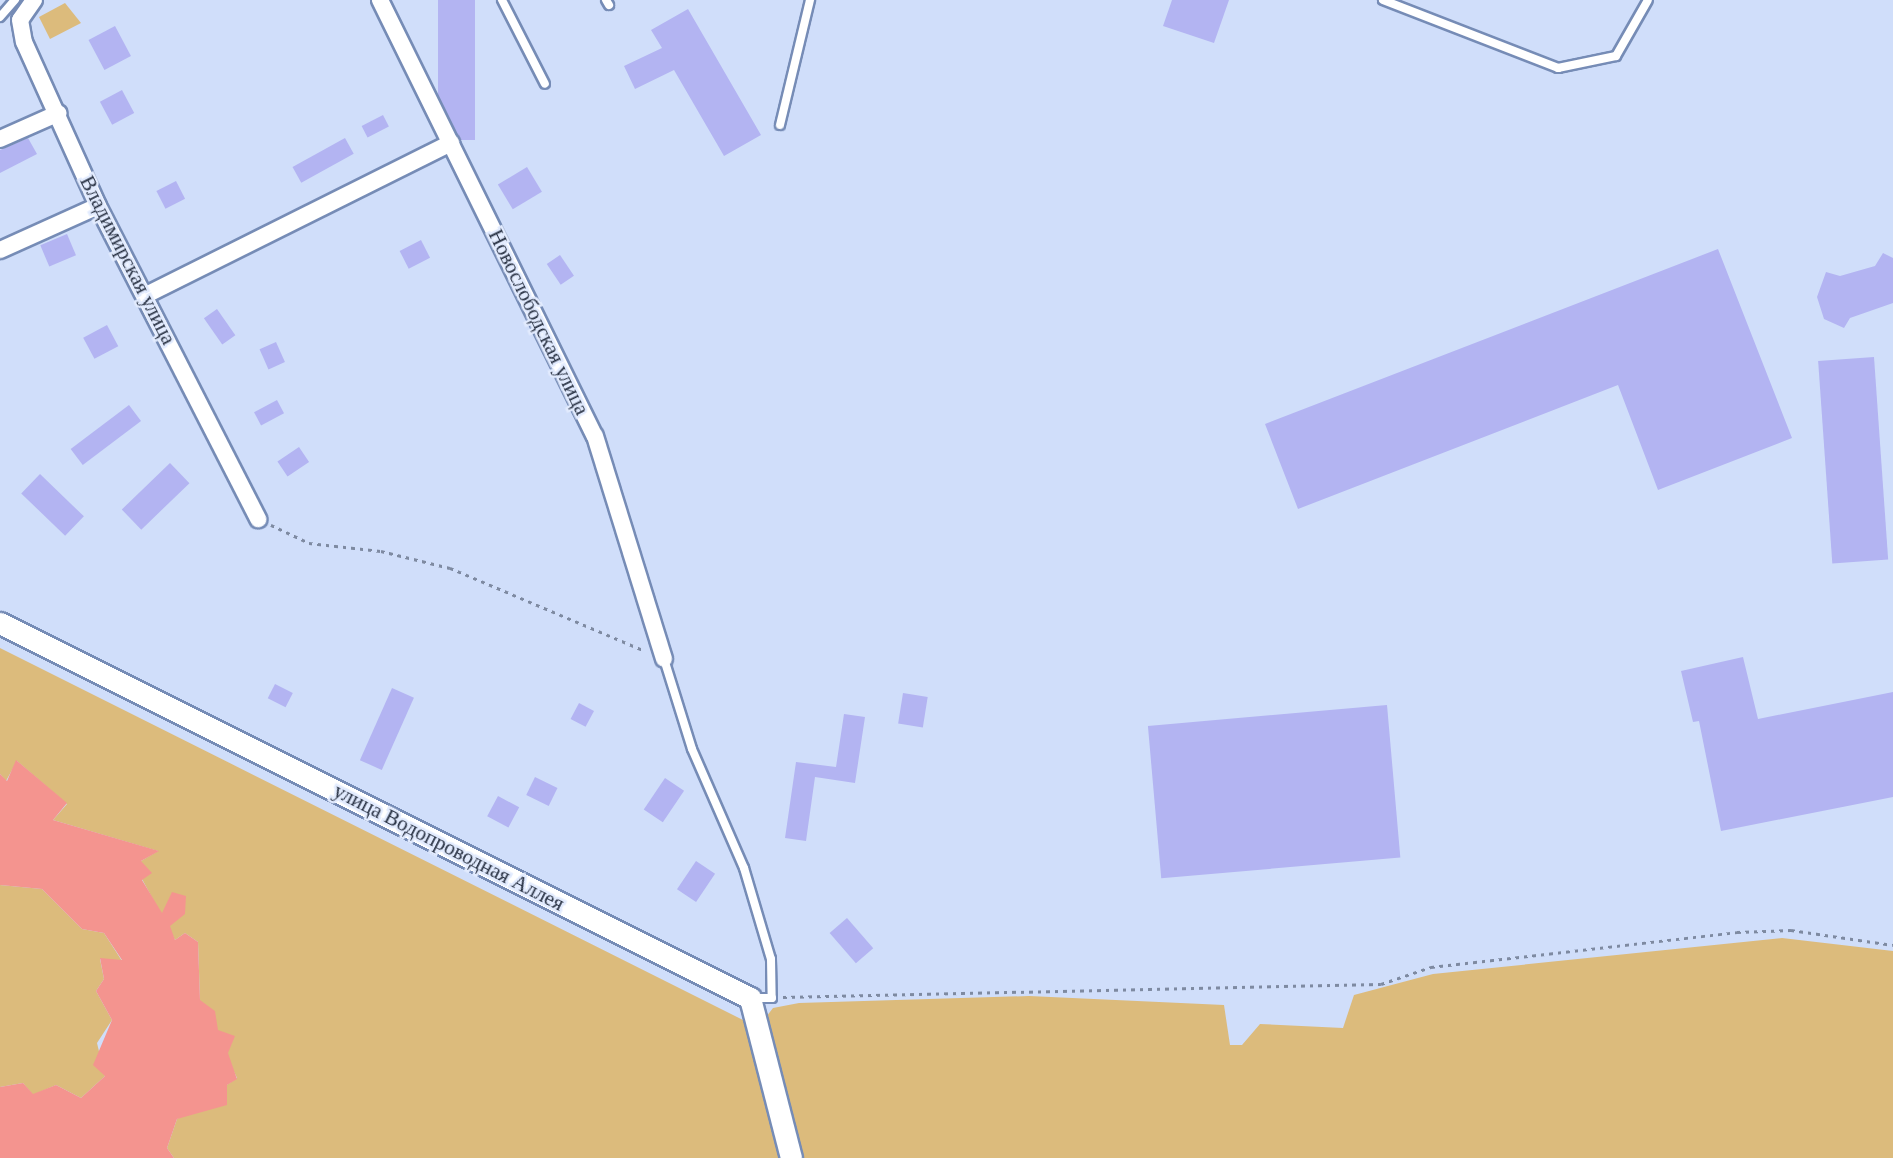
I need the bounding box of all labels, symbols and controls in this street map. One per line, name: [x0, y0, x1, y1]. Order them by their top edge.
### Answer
street label: Владимирская улица: [75, 171, 181, 349]
street label: Новослободская улица: [483, 225, 595, 419]
street label: улица Водопроводная Аллея: [330, 778, 568, 916]

